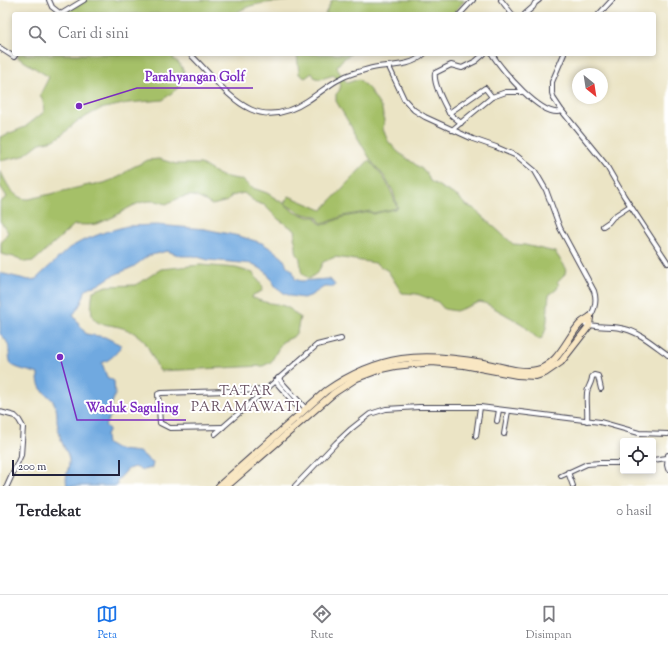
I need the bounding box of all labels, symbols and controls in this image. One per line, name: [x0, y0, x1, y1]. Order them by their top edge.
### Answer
search box: [12, 12, 656, 56]
icon: search: [26, 23, 48, 45]
text: Cari di sini: [58, 24, 129, 45]
callout: Parahyangan Golf: [137, 63, 253, 88]
north arrow: [572, 68, 608, 104]
text: Parahyangan Golf: [145, 69, 246, 87]
district label: TATAR PARAMAWATI: [191, 382, 301, 418]
callout: Waduk Saguling: [77, 395, 186, 420]
text: Waduk Saguling: [86, 400, 179, 418]
map controls: [620, 438, 656, 474]
button: locate: [620, 438, 656, 474]
scale bar: [12, 458, 120, 477]
text: 200 m: [18, 459, 46, 475]
text: Terdekat: [16, 500, 81, 524]
text: 0 hasil: [616, 503, 652, 521]
tab: Peta: [96, 603, 118, 643]
tab: Rute: [311, 603, 333, 643]
tab: Disimpan: [526, 603, 572, 643]

